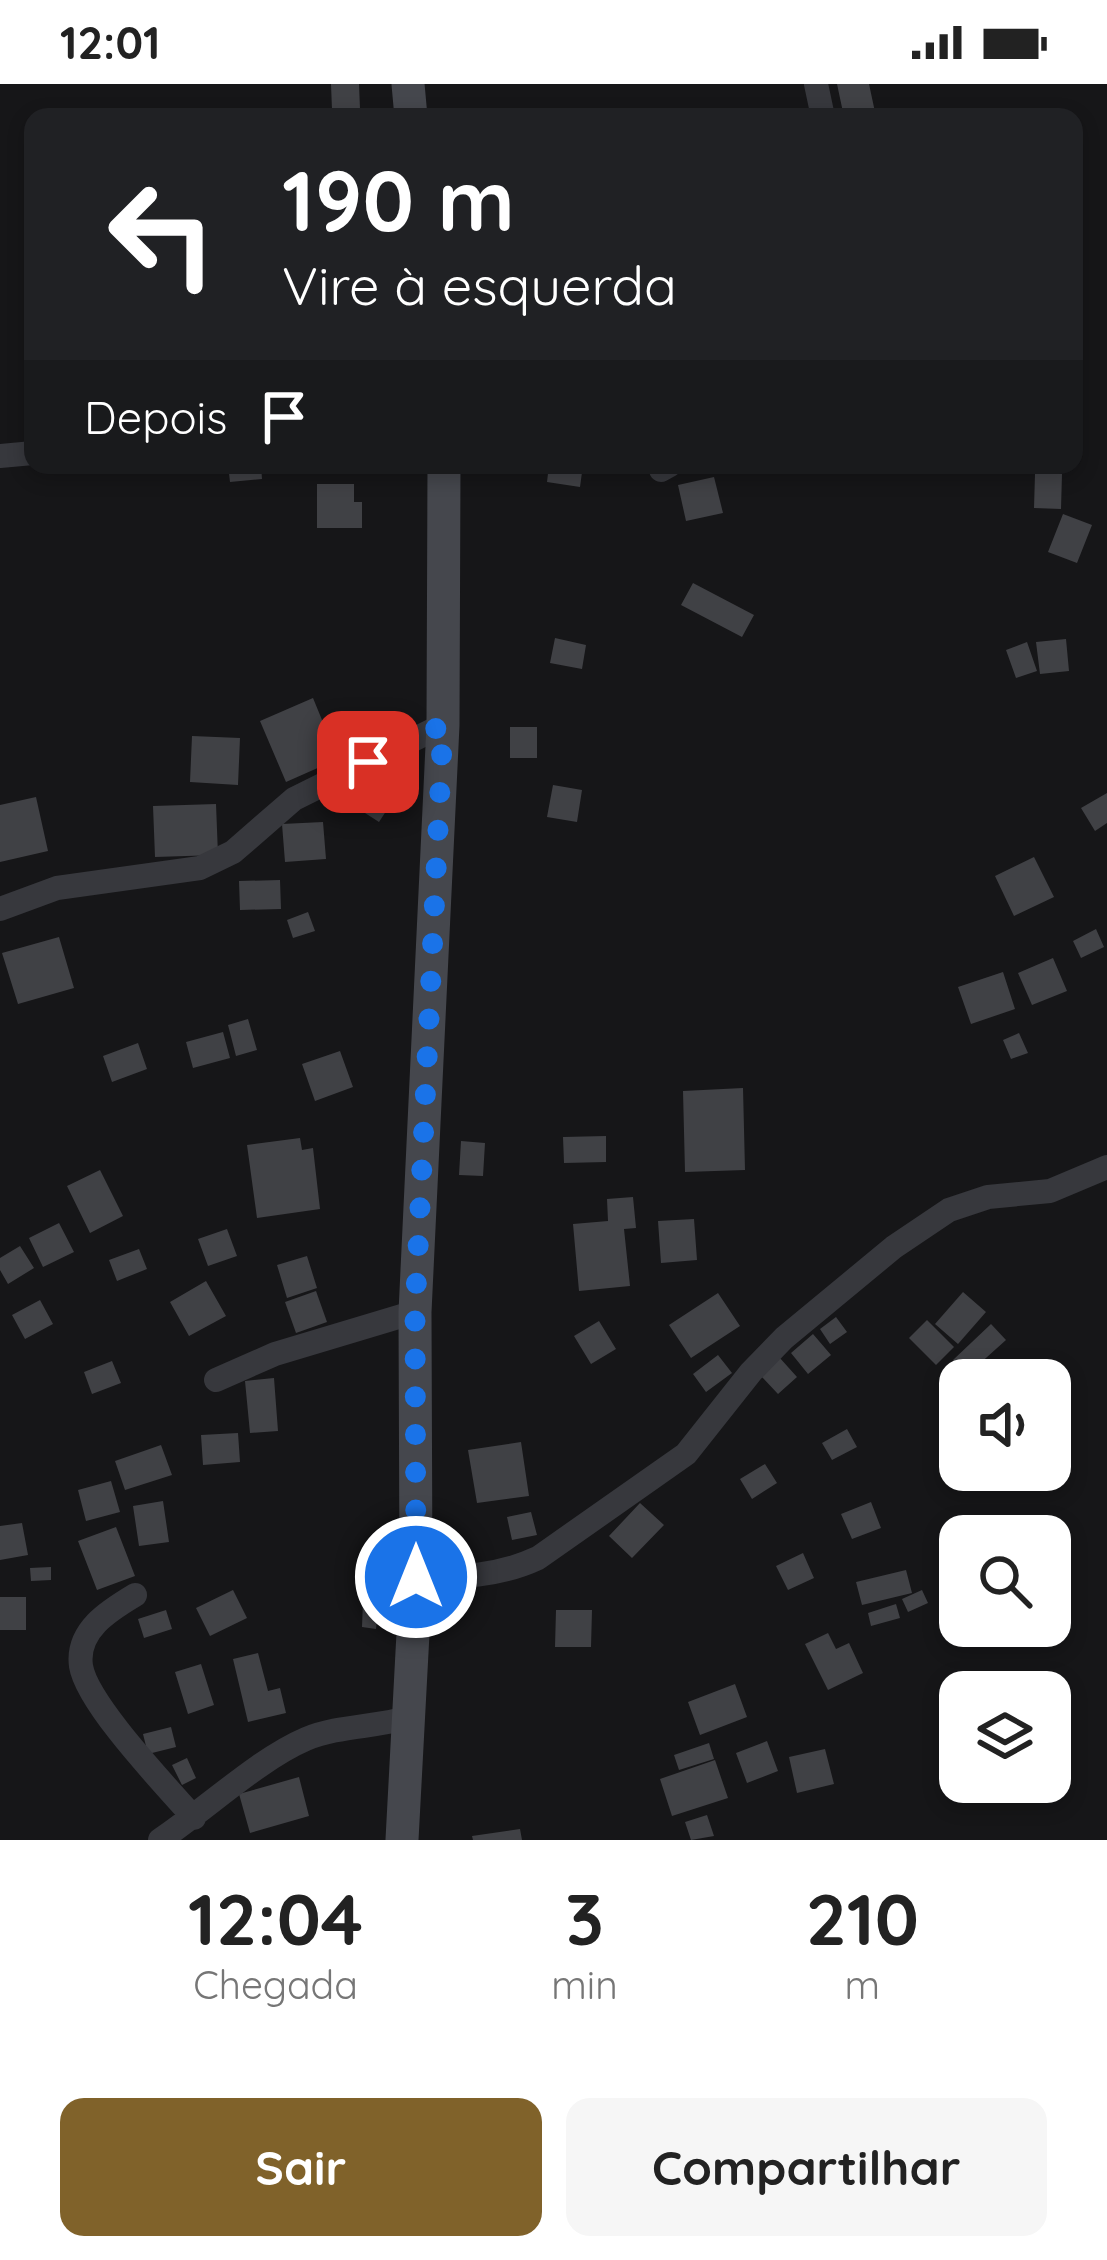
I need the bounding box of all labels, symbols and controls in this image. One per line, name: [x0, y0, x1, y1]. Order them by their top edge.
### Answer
text: 12:01: [60, 14, 161, 70]
text: 190 m: [282, 147, 515, 252]
icon: left: [84, 156, 240, 312]
text: Vire à esquerda: [282, 251, 677, 319]
icon: arrive: [251, 384, 317, 450]
text: Depois: [84, 389, 227, 445]
pin: [317, 711, 419, 813]
icon: arrive: [335, 729, 401, 795]
map controls: [939, 1359, 1071, 1803]
button: sound: [939, 1359, 1071, 1491]
position arrow: [353, 1514, 479, 1640]
button: search: [939, 1515, 1071, 1647]
button: layers: [939, 1671, 1071, 1803]
text: 12:04: [188, 1873, 363, 1963]
text: 3: [565, 1873, 604, 1963]
text: 210: [806, 1873, 919, 1963]
text: Chegada: [193, 1960, 358, 2009]
text: min: [551, 1960, 618, 2009]
text: m: [845, 1960, 880, 2009]
button: Sair: [60, 2098, 542, 2236]
button: Compartilhar: [566, 2098, 1047, 2236]

